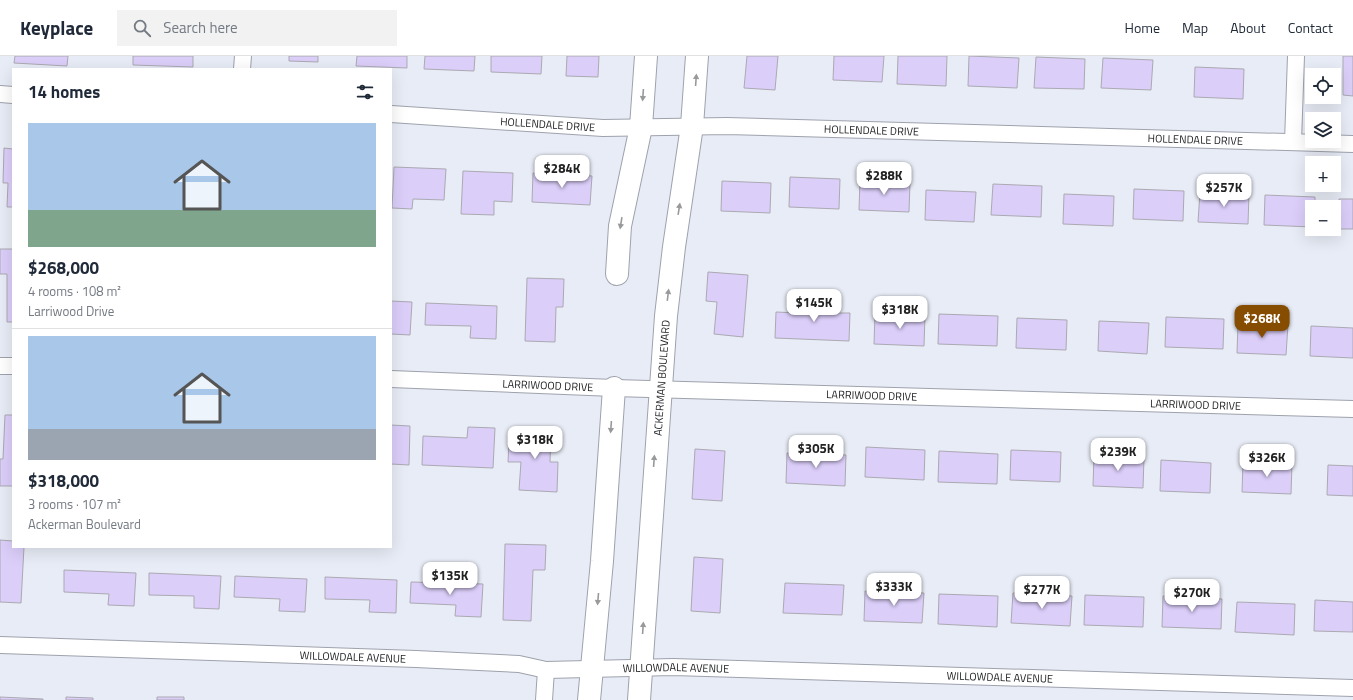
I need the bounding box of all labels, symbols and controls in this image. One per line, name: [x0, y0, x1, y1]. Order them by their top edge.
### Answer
search box: [117, 10, 397, 46]
text: Keyplace: [20, 13, 93, 42]
text: Search here: [163, 16, 238, 39]
icon: search: [131, 17, 153, 39]
text: Home: [1125, 17, 1160, 38]
text: Map: [1182, 17, 1208, 38]
text: About: [1230, 17, 1266, 38]
text: Contact: [1288, 17, 1333, 38]
map controls: [1305, 68, 1341, 236]
button: locate: [1305, 68, 1341, 104]
one-way arrow: [692, 74, 699, 86]
text: 14 homes: [28, 79, 100, 105]
icon: filters: [354, 81, 376, 103]
one-way arrow: [640, 89, 647, 101]
button: layers: [1305, 112, 1341, 148]
street label: HOLLENDALE DRIVE: [500, 113, 596, 135]
street label: HOLLENDALE DRIVE: [824, 121, 919, 140]
street label: HOLLENDALE DRIVE: [1148, 130, 1243, 149]
icon: home: [166, 149, 238, 221]
pin: $284K: [534, 155, 590, 189]
button: +: [1305, 156, 1341, 192]
text: $284K: [544, 158, 580, 178]
pin: $288K: [856, 162, 912, 196]
text: $288K: [866, 165, 902, 185]
pin: $257K: [1196, 174, 1252, 208]
text: $257K: [1206, 177, 1242, 197]
button: −: [1305, 200, 1341, 236]
one-way arrow: [677, 203, 683, 215]
one-way arrow: [618, 217, 624, 229]
text: $268,000: [28, 255, 99, 281]
text: 4 rooms · 108 m²: [28, 281, 121, 301]
one-way arrow: [665, 289, 671, 301]
pin: $145K: [786, 289, 842, 323]
text: $145K: [796, 292, 832, 312]
pin: $318K: [872, 296, 928, 330]
text: $318K: [882, 299, 918, 319]
text: Larriwood Drive: [28, 301, 114, 321]
pin: $268K: [1234, 305, 1290, 339]
text: $268K: [1244, 308, 1280, 328]
street label: ACKERMAN BOULEVARD: [650, 319, 674, 436]
icon: home: [166, 362, 238, 434]
street label: LARRIWOOD DRIVE: [502, 376, 594, 395]
street label: LARRIWOOD DRIVE: [826, 386, 917, 405]
street label: LARRIWOOD DRIVE: [1150, 395, 1241, 414]
one-way arrow: [607, 421, 614, 433]
pin: $318K: [507, 426, 563, 460]
text: $318K: [517, 429, 553, 449]
pin: $305K: [788, 435, 844, 469]
text: $305K: [798, 438, 834, 458]
pin: $239K: [1090, 438, 1146, 472]
text: $239K: [1100, 441, 1136, 461]
pin: $326K: [1239, 444, 1295, 478]
text: $326K: [1249, 447, 1285, 467]
one-way arrow: [651, 455, 658, 467]
text: $318,000: [28, 468, 99, 494]
text: 3 rooms · 107 m²: [28, 494, 121, 514]
text: Ackerman Boulevard: [28, 514, 141, 534]
pin: $135K: [422, 562, 478, 596]
text: $135K: [432, 565, 468, 585]
pin: $333K: [866, 573, 922, 607]
text: $333K: [876, 576, 912, 596]
pin: $277K: [1014, 576, 1070, 610]
text: $277K: [1024, 579, 1060, 599]
pin: $270K: [1164, 579, 1220, 613]
text: $270K: [1174, 582, 1210, 602]
one-way arrow: [595, 593, 602, 605]
one-way arrow: [640, 622, 647, 634]
street label: WILLOWDALE AVENUE: [299, 647, 406, 667]
street label: WILLOWDALE AVENUE: [623, 659, 729, 677]
street label: WILLOWDALE AVENUE: [946, 667, 1053, 687]

